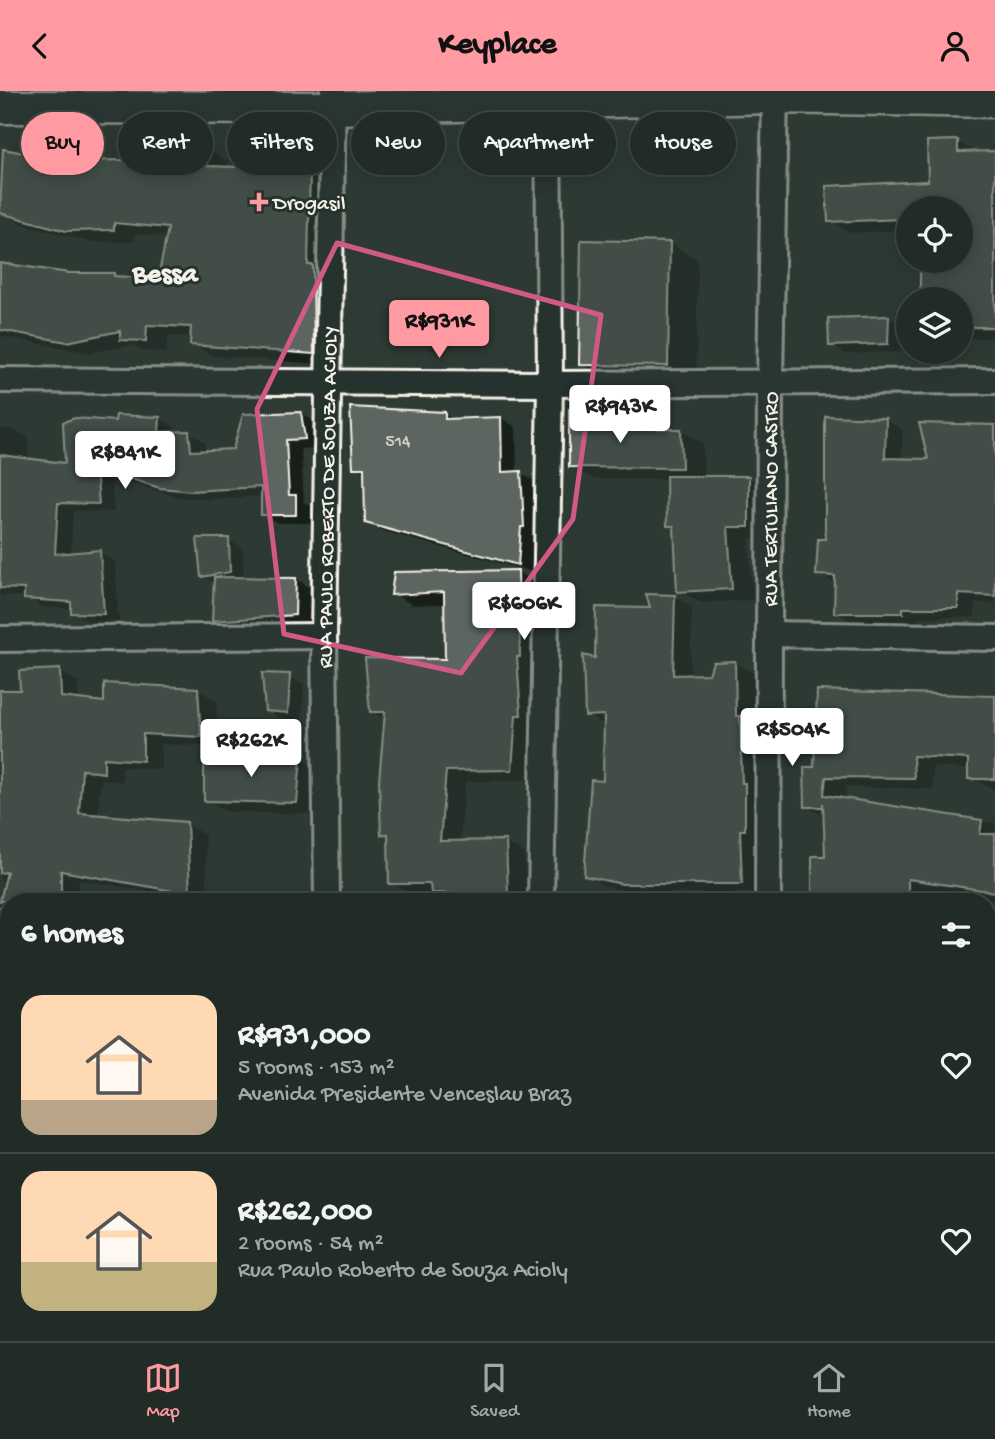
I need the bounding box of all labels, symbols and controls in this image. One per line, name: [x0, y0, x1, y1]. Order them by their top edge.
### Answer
icon: back: [21, 27, 59, 65]
text: Keyplace: [439, 27, 556, 65]
icon: person: [936, 27, 974, 65]
chip: Buy: [21, 112, 104, 175]
chip: Rent: [118, 112, 213, 175]
chip: Filters: [227, 112, 337, 175]
chip: New: [351, 112, 445, 175]
chip: Apartment: [459, 112, 616, 175]
chip: House: [630, 112, 736, 175]
place label: Drogasil: [271, 193, 346, 218]
marker: Drogasil: [251, 194, 267, 210]
map controls: [896, 196, 973, 364]
button: locate: [896, 196, 973, 273]
district label: Bessa: [132, 259, 199, 292]
button: layers: [896, 287, 973, 364]
pin: R$931K: [382, 301, 496, 360]
text: R$931K: [405, 309, 473, 336]
street label: RUA PAULO ROBERTO DE SOUZA ACIOLY: [315, 326, 345, 668]
pin: R$943K: [563, 385, 677, 445]
street label: RUA TERTULIANO CASTRO: [760, 391, 786, 606]
text: R$943K: [585, 394, 655, 421]
pin: R$841K: [68, 431, 182, 491]
house number: 514: [385, 432, 411, 453]
text: R$841K: [91, 440, 159, 467]
pin: R$606K: [467, 582, 581, 642]
text: R$606K: [488, 591, 560, 618]
pin: R$504K: [735, 709, 849, 768]
text: R$504K: [756, 717, 828, 744]
pin: R$262K: [194, 719, 308, 779]
text: R$262K: [216, 728, 286, 755]
icon: filters: [937, 916, 975, 954]
text: 6 homes: [21, 918, 123, 953]
text: R$931,000: [238, 1020, 370, 1055]
icon: home: [77, 1023, 161, 1107]
icon: heart: [937, 1046, 975, 1084]
text: 5 rooms · 153 m²: [238, 1055, 395, 1082]
text: Avenida Presidente Venceslau Braz: [238, 1082, 571, 1109]
text: R$262,000: [238, 1196, 372, 1231]
icon: home: [77, 1199, 161, 1283]
icon: heart: [937, 1222, 975, 1260]
text: 2 rooms · 54 m²: [238, 1231, 384, 1258]
text: Rua Paulo Roberto de Souza Acioly: [238, 1258, 568, 1285]
tab: Map: [144, 1359, 182, 1424]
tab: Saved: [470, 1359, 519, 1424]
tab: Home: [807, 1359, 851, 1424]

